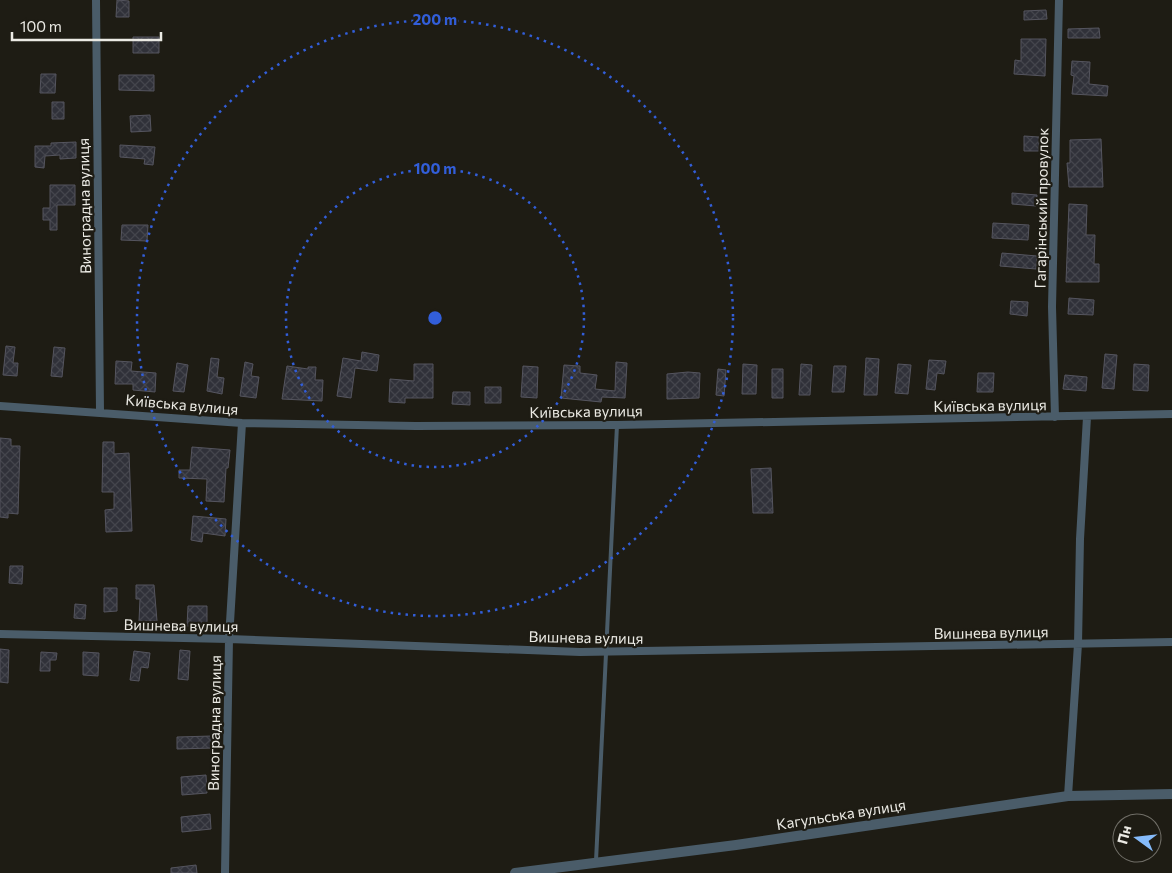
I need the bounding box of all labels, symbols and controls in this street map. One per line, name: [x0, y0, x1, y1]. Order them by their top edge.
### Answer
scale bar: [12, 10, 161, 42]
text: 200 m: [413, 10, 457, 28]
text: 100 m: [20, 17, 62, 35]
street label: Гагарінський провулок: [1031, 127, 1051, 289]
street label: Виноградна вулиця: [74, 138, 94, 274]
text: 100 m: [414, 159, 456, 177]
centre of rings: [426, 309, 444, 327]
street label: Київська вулиця: [125, 390, 239, 418]
street label: Київська вулиця: [933, 395, 1047, 415]
street label: Київська вулиця: [529, 401, 643, 421]
street label: Вишнева вулиця: [123, 615, 239, 635]
street label: Вишнева вулиця: [933, 622, 1049, 642]
street label: Вишнева вулиця: [528, 627, 644, 647]
street label: Виноградна вулиця: [204, 655, 224, 791]
street label: Кагульська вулиця: [775, 795, 907, 833]
north arrow: [1112, 813, 1162, 863]
text: Пн: [1113, 823, 1135, 846]

